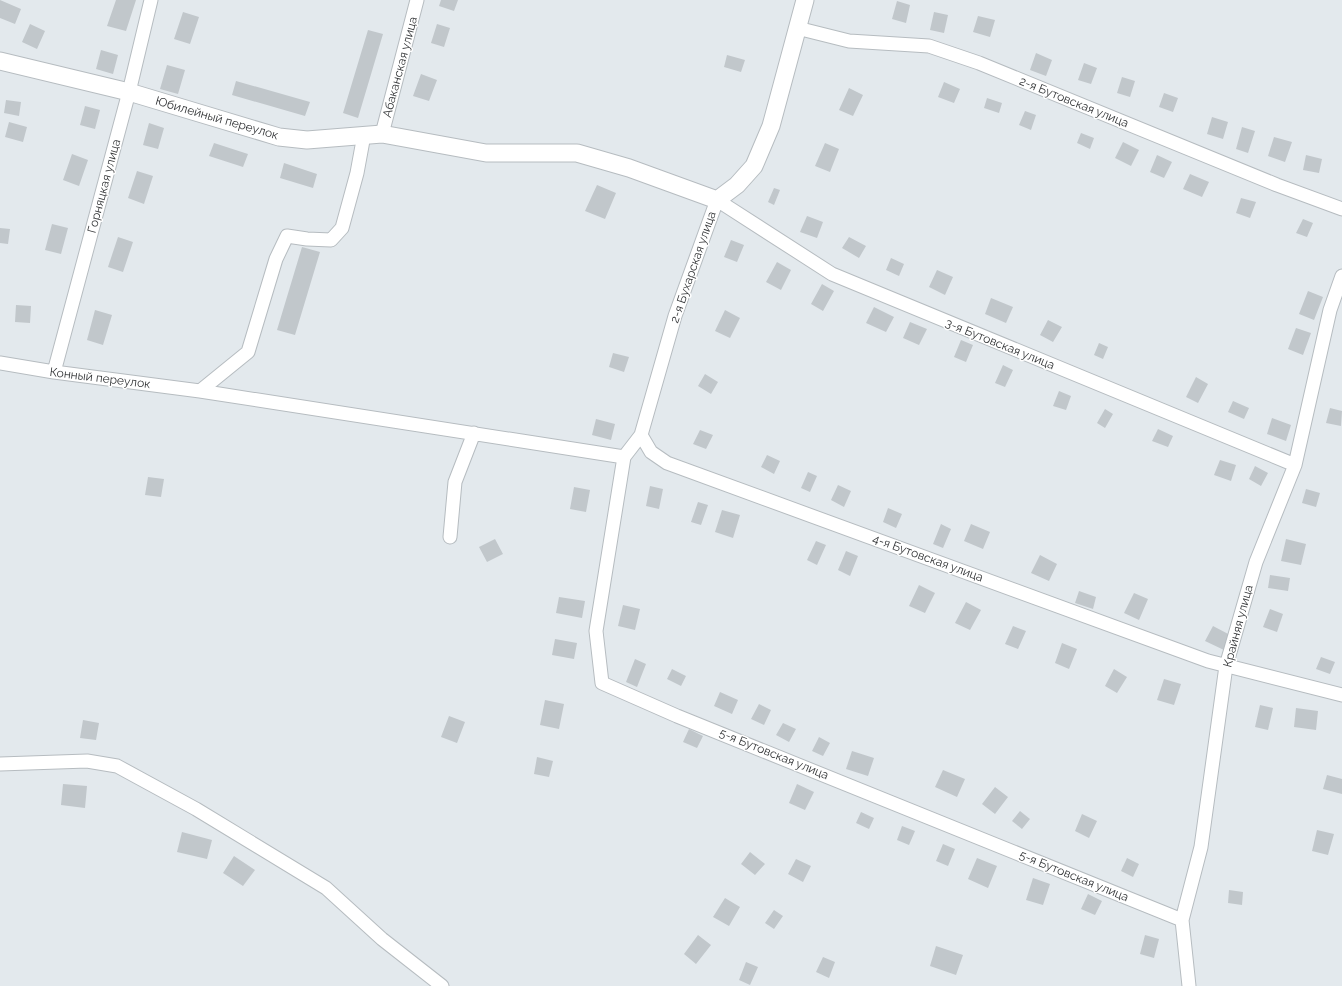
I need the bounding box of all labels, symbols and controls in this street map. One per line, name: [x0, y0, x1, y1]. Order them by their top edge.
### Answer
street label: Абаканская улица: [380, 15, 420, 119]
street label: 2-я Бутовская улица: [1017, 74, 1131, 130]
street label: Юбилейный переулок: [154, 94, 280, 142]
street label: Горняцкая улица: [85, 138, 123, 234]
street label: 2-я Бухарская улица: [667, 209, 719, 325]
street label: 3-я Бутовская улица: [943, 316, 1057, 372]
street label: Конный переулок: [49, 365, 151, 391]
street label: 4-я Бутовская улица: [871, 531, 985, 585]
street label: Крайняя улица: [1220, 583, 1256, 669]
street label: 5-я Бутовская улица: [717, 726, 831, 782]
street label: 5-я Бутовская улица: [1017, 848, 1131, 904]

